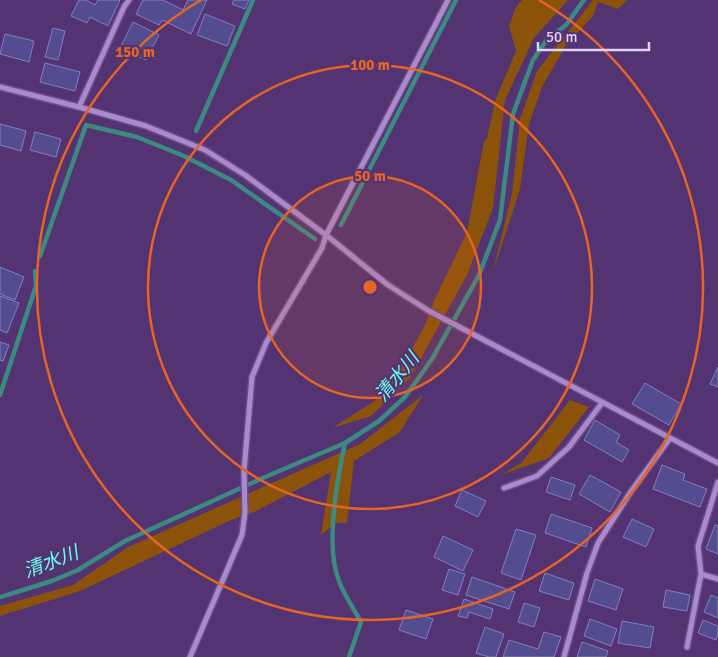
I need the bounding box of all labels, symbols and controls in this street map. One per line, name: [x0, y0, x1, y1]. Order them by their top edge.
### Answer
scale bar: [538, 20, 649, 52]
text: 50 m: [546, 28, 577, 46]
text: 150 m: [115, 43, 155, 61]
text: 100 m: [350, 56, 390, 74]
text: 50 m: [354, 167, 386, 185]
centre of rings: [361, 278, 379, 296]
water label: 清水川: [370, 346, 426, 407]
water label: 清水川: [20, 540, 84, 583]

